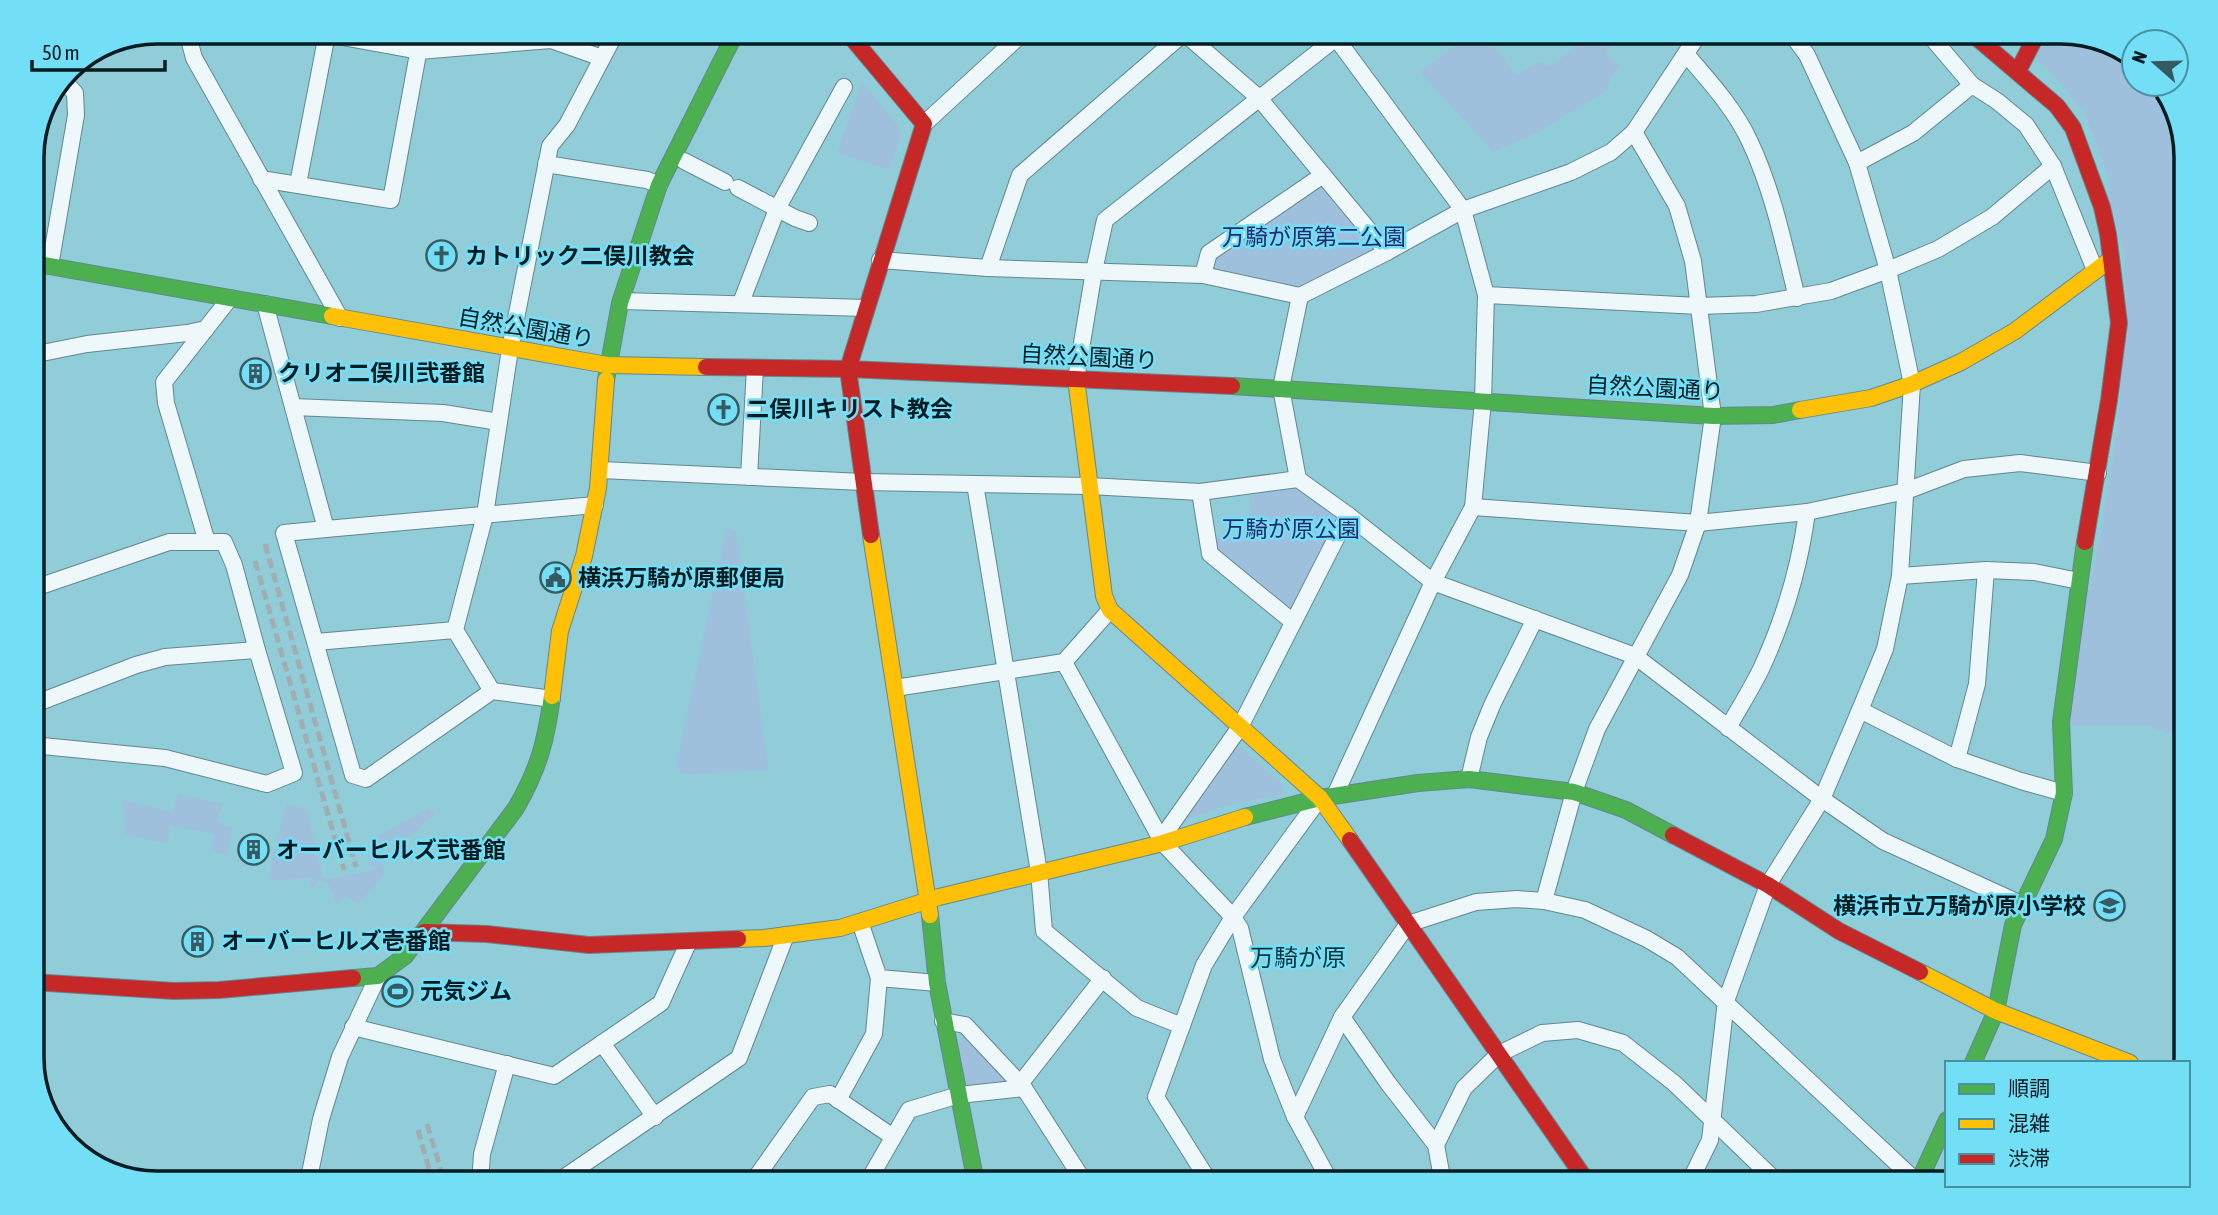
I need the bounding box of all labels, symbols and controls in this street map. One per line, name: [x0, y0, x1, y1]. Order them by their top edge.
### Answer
scale bar: [32, 28, 164, 72]
north arrow: [2120, 28, 2190, 98]
text: 50 m: [42, 40, 80, 64]
text: N: [2127, 48, 2151, 66]
park label: 万騎が原第二公園: [1222, 224, 1406, 250]
church icon: カトリック二俣川教会: [425, 239, 459, 273]
place label: カトリック二俣川教会: [465, 243, 695, 269]
street label: 自然公園通り: [456, 303, 596, 353]
street label: 自然公園通り: [1019, 340, 1159, 374]
building icon: クリオ二俣川弐番館: [238, 356, 272, 390]
place label: クリオ二俣川弐番館: [278, 360, 485, 386]
street label: 自然公園通り: [1585, 371, 1725, 405]
church icon: 二俣川キリスト教会: [706, 392, 740, 426]
place label: 二俣川キリスト教会: [746, 396, 953, 422]
park label: 万騎が原公園: [1222, 516, 1360, 542]
public building icon: 横浜万騎が原郵便局: [538, 561, 572, 595]
place label: 横浜万騎が原郵便局: [578, 565, 785, 591]
building icon: オーバーヒルズ弐番館: [236, 833, 270, 867]
place label: オーバーヒルズ弐番館: [276, 837, 506, 863]
school or university icon: 横浜市立万騎が原小学校: [2092, 889, 2126, 923]
place label: 横浜市立万騎が原小学校: [1833, 893, 2086, 919]
building icon: オーバーヒルズ壱番館: [181, 924, 215, 958]
place label: オーバーヒルズ壱番館: [221, 928, 451, 954]
district label: 万騎が原: [1250, 944, 1346, 971]
sports icon: 元気ジム: [380, 974, 414, 1008]
place label: 元気ジム: [420, 978, 512, 1004]
legend: [1945, 1061, 2190, 1187]
text: 順調: [2008, 1076, 2050, 1100]
text: 混雑: [2008, 1111, 2050, 1135]
text: 渋滞: [2008, 1146, 2050, 1170]

